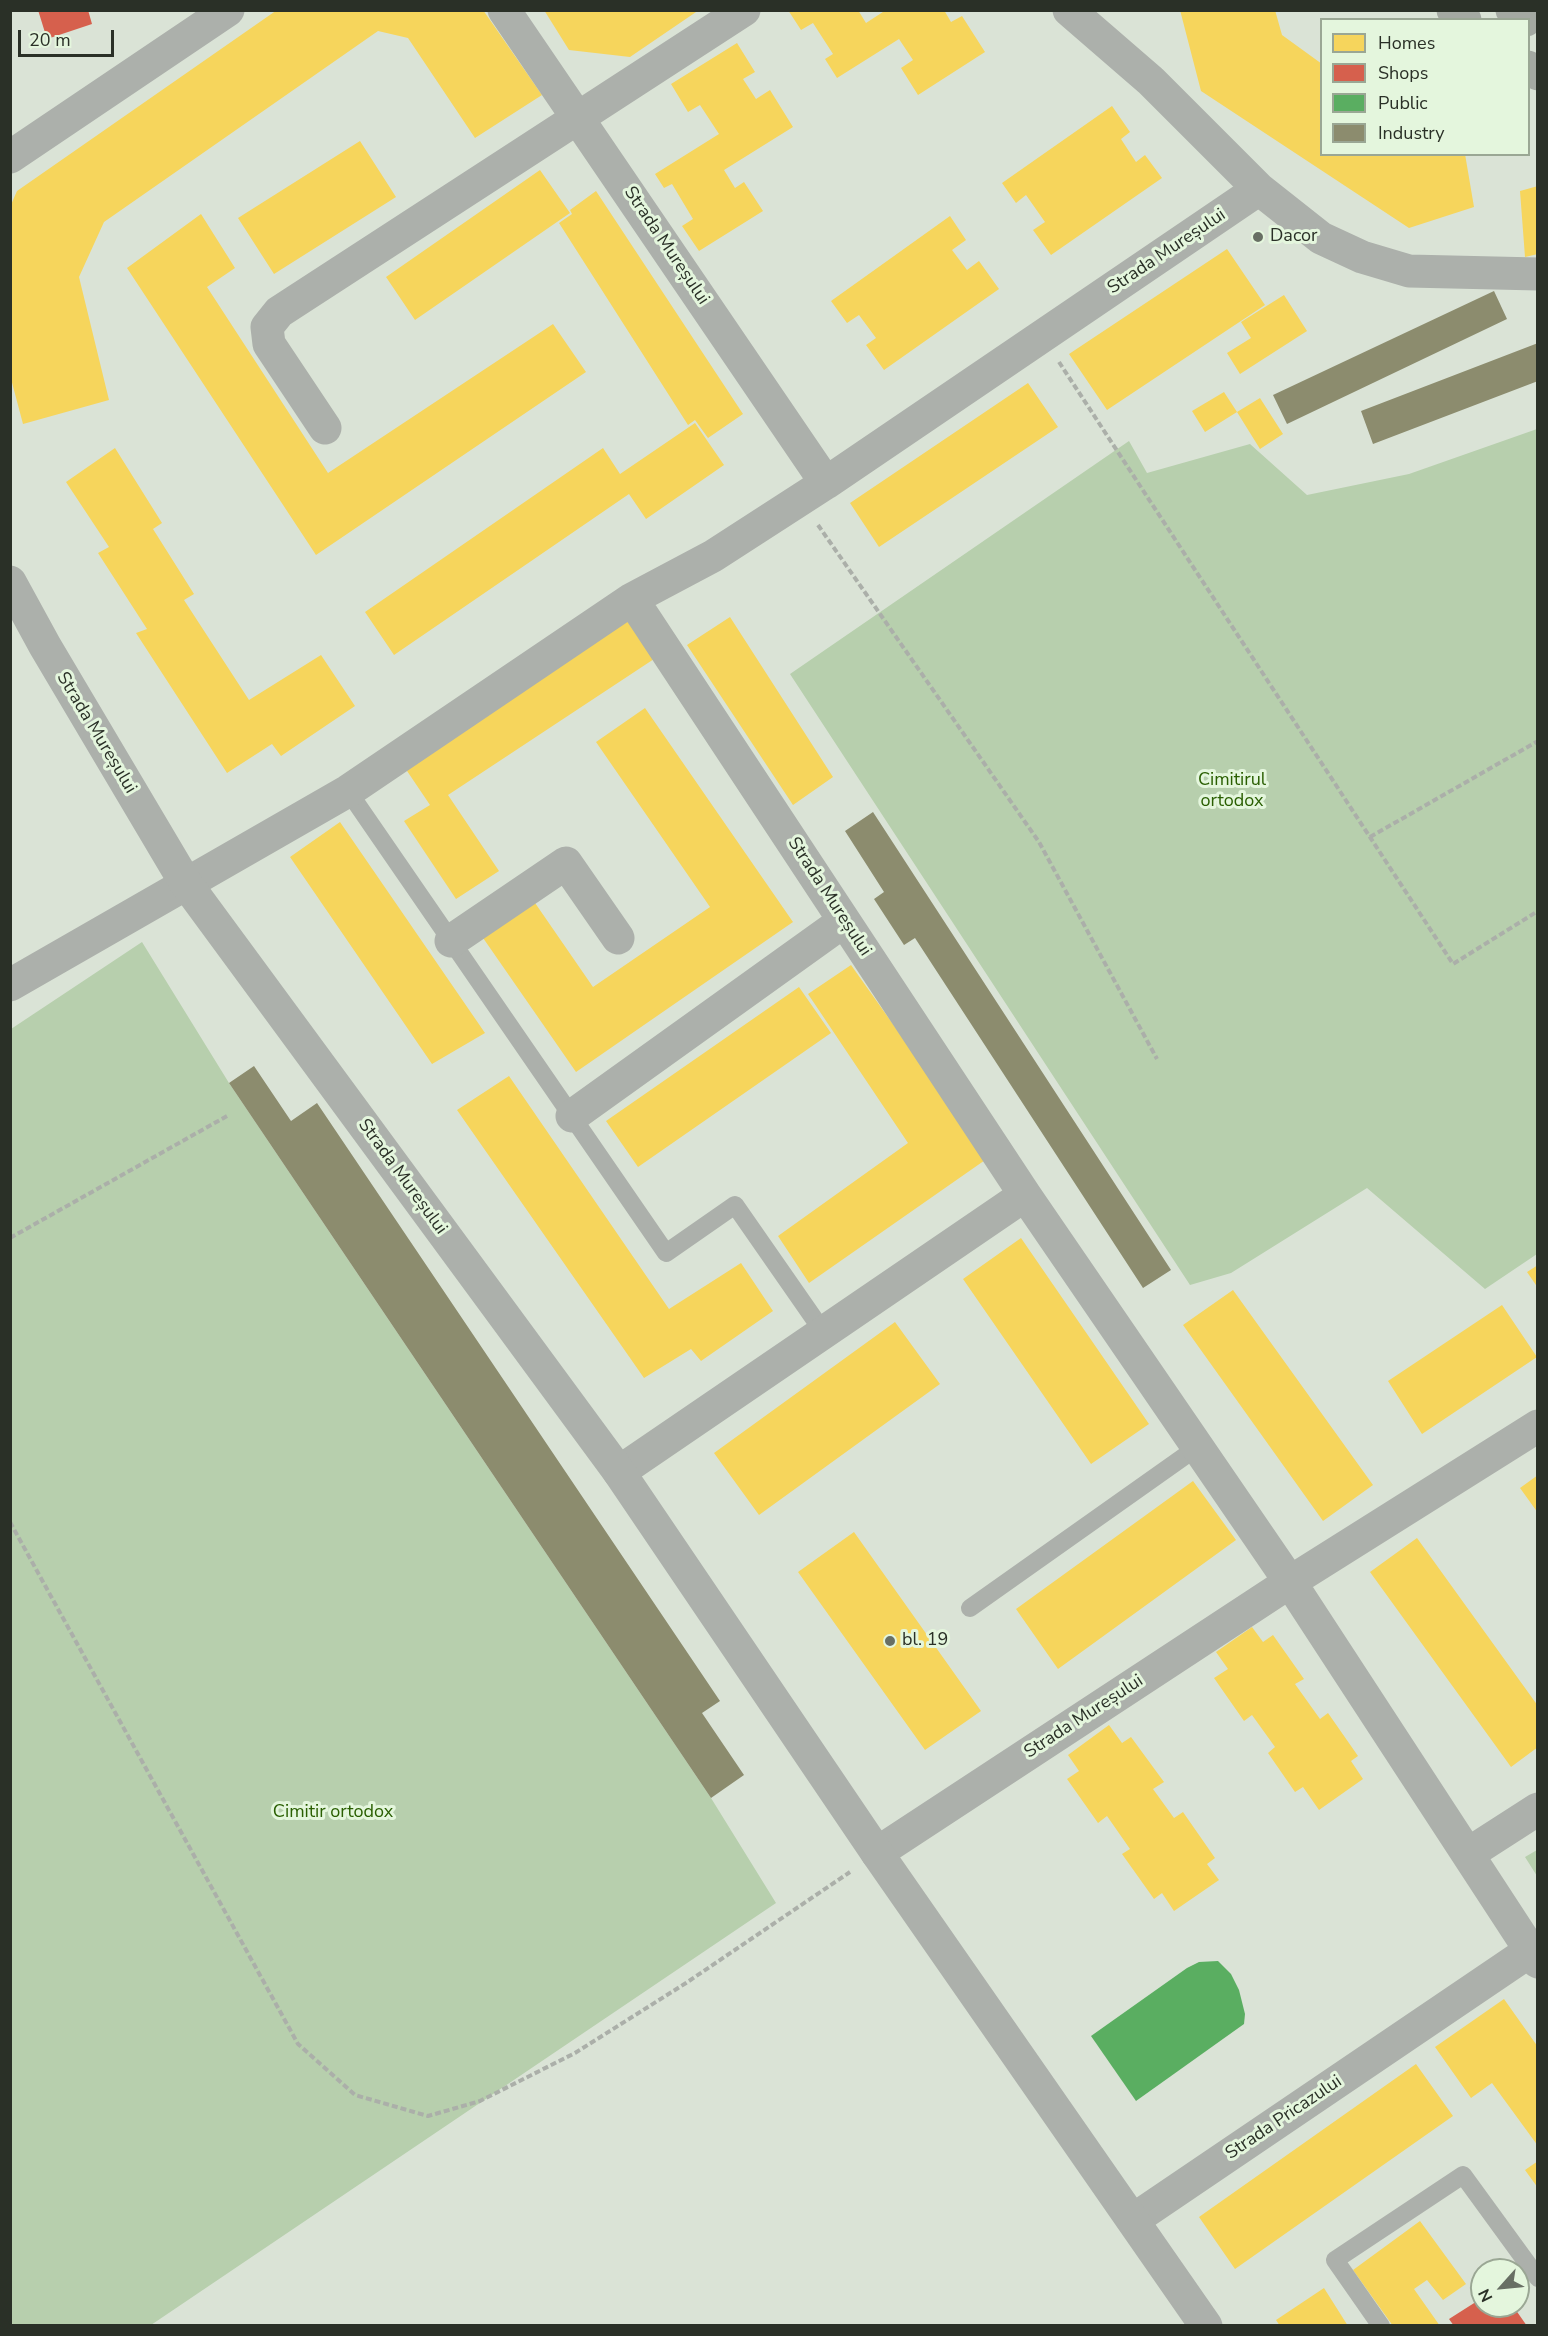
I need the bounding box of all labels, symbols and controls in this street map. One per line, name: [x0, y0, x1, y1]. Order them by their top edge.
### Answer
scale bar: [21, 18, 117, 56]
legend: [1320, 18, 1530, 156]
text: 20 m: [29, 28, 71, 52]
text: Homes: [1378, 31, 1435, 55]
text: Shops: [1378, 61, 1428, 85]
text: Public: [1378, 91, 1428, 115]
text: Industry: [1378, 121, 1445, 145]
street label: Strada Mureșului: [619, 183, 713, 309]
street label: Strada Mureșului: [1104, 205, 1230, 299]
place label: Dacor: [1270, 226, 1318, 248]
marker: Dacor: [1251, 230, 1265, 244]
street label: Strada Mureșului: [51, 668, 141, 798]
park label: Cimitirul ortodox: [1198, 770, 1266, 812]
street label: Strada Mureșului: [782, 833, 876, 961]
street label: Strada Mureșului: [353, 1115, 451, 1239]
place label: bl. 19: [902, 1630, 948, 1652]
marker: bl. 19: [883, 1634, 897, 1648]
street label: Strada Mureșului: [1020, 1670, 1148, 1764]
park label: Cimitir ortodox: [273, 1802, 393, 1824]
street label: Strada Pricazului: [1222, 2071, 1346, 2165]
north arrow: [1470, 2258, 1530, 2318]
text: N: [1473, 2285, 1498, 2306]

